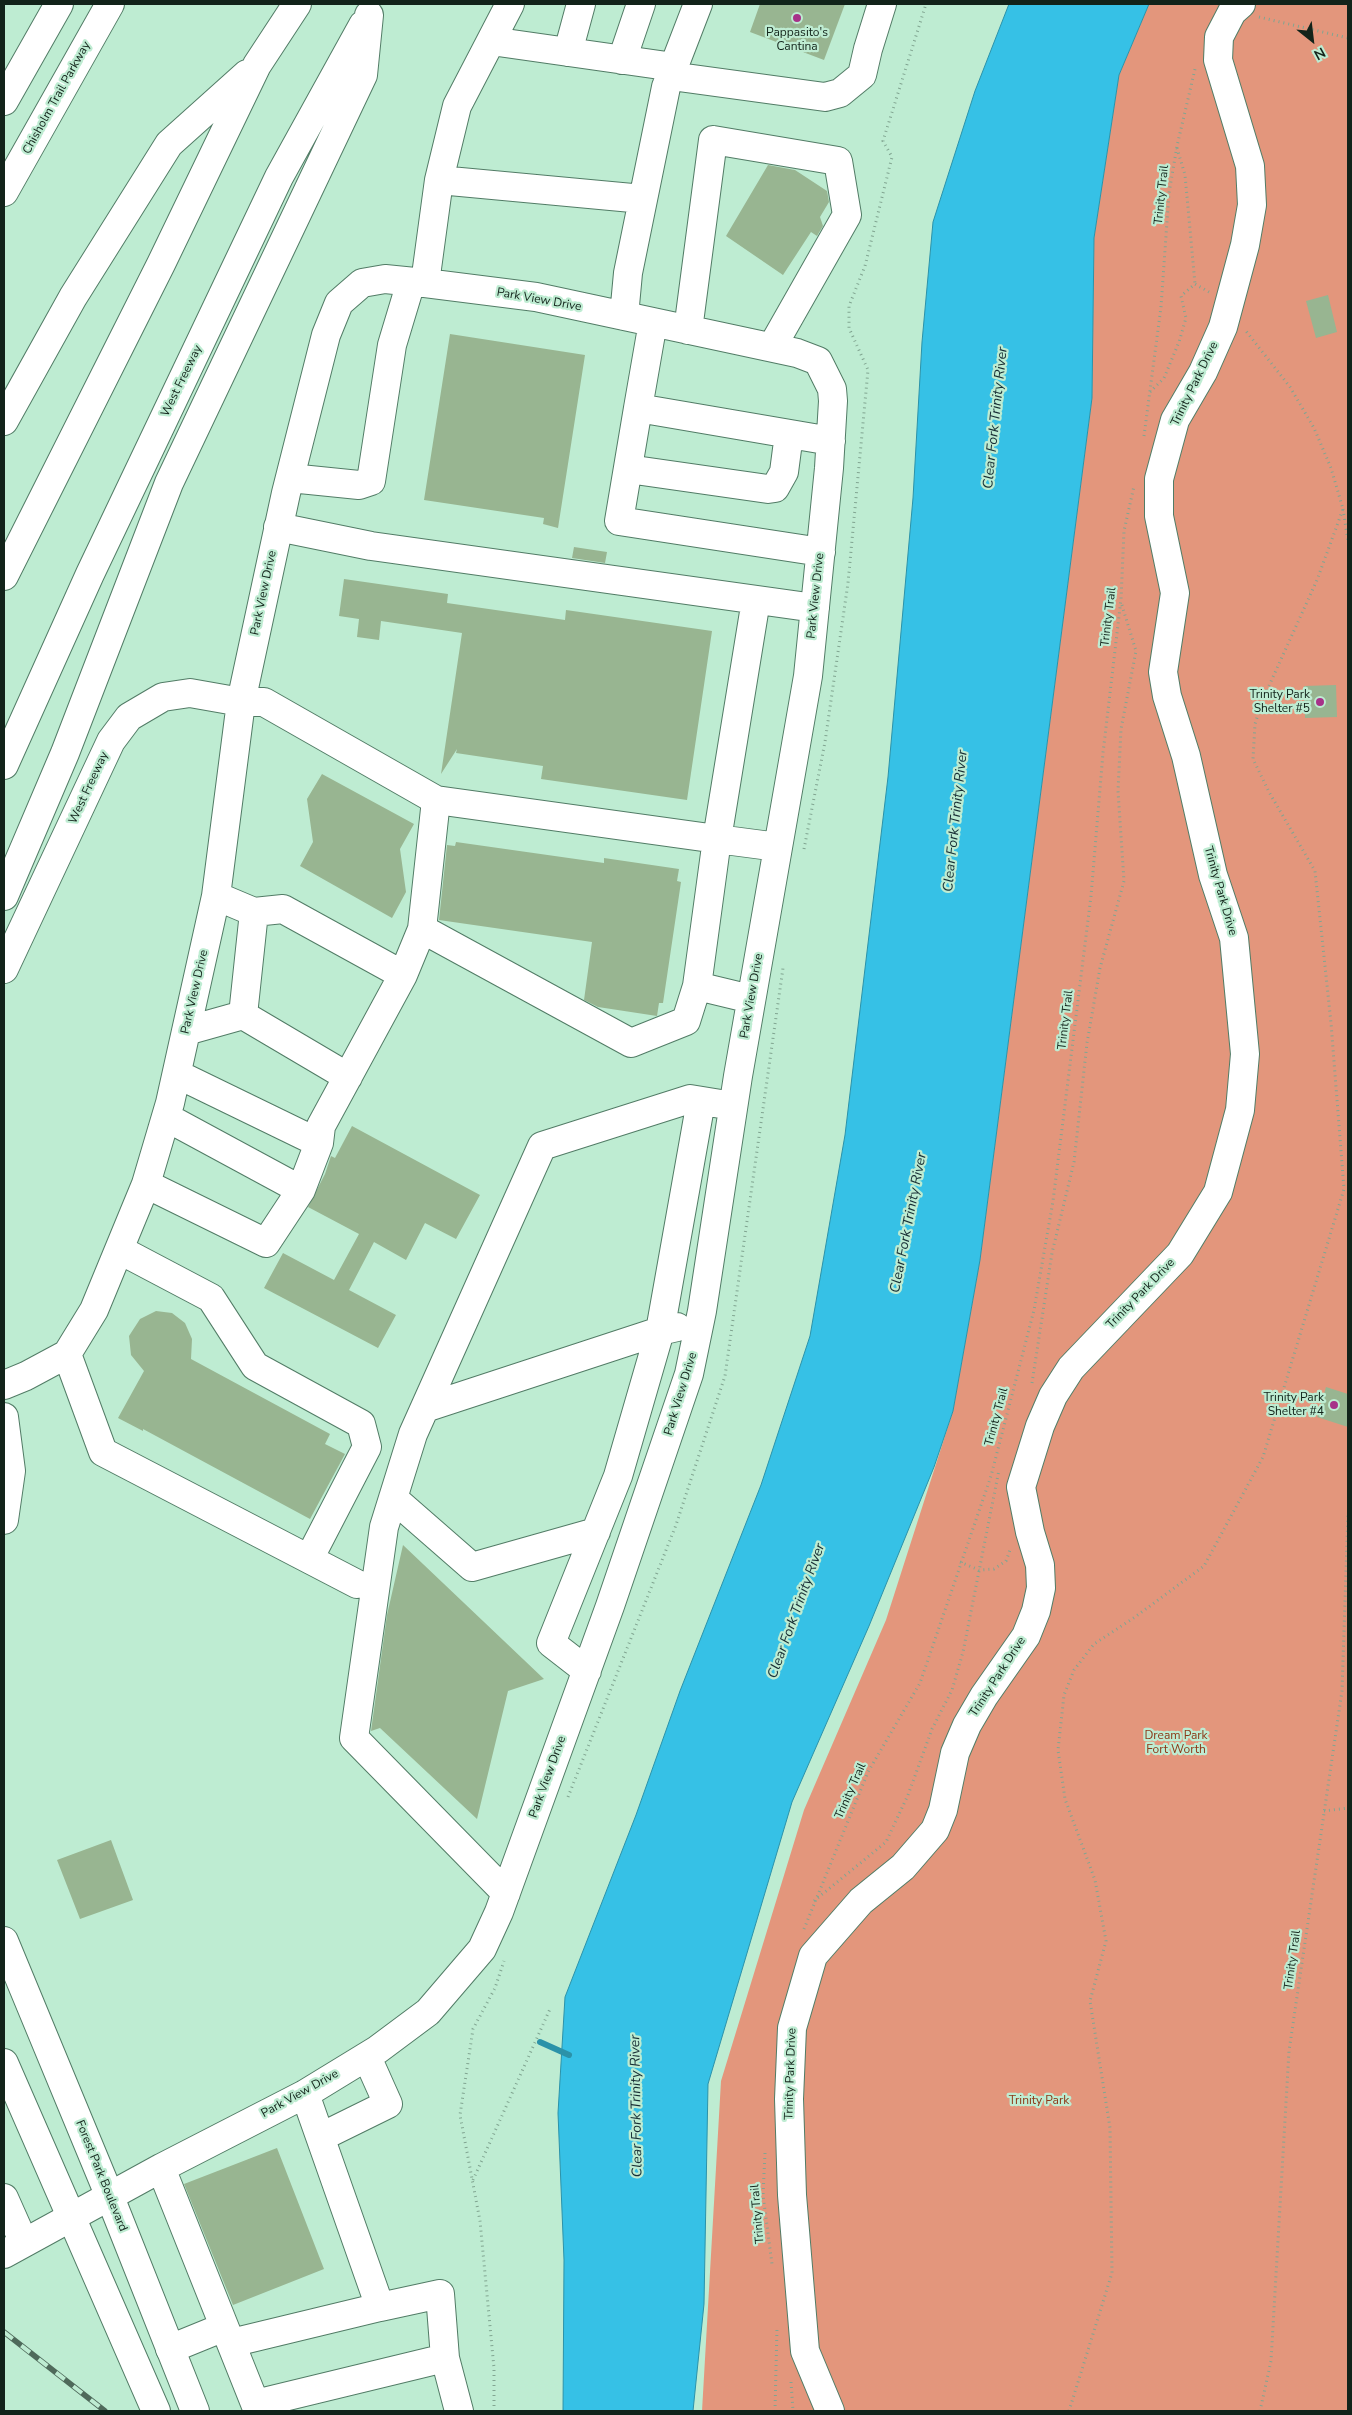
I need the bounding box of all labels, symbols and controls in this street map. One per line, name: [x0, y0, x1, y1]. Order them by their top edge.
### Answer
marker: Pappasito's Cantina: [791, 12, 803, 24]
north arrow: [1287, 15, 1337, 65]
place label: Pappasito's Cantina: [766, 26, 828, 54]
street label: Chisholm Trail Parkway: [20, 39, 94, 157]
text: N: [1310, 43, 1329, 64]
street label: Trinity Trail: [1152, 165, 1172, 225]
street label: Park View Drive: [495, 285, 583, 315]
street label: Trinity Park Drive: [1168, 339, 1222, 429]
street label: West Freeway: [158, 343, 206, 419]
water label: Clear Fork Trinity River: [980, 346, 1012, 490]
street label: Park View Drive: [248, 549, 280, 637]
street label: Park View Drive: [804, 552, 828, 640]
street label: Trinity Trail: [1098, 586, 1120, 648]
place label: Trinity Park Shelter #5: [1250, 688, 1310, 716]
marker: Trinity Park Shelter #5: [1314, 696, 1326, 708]
water label: Clear Fork Trinity River: [940, 749, 972, 893]
street label: West Freeway: [66, 750, 112, 826]
street label: Trinity Park Drive: [1200, 845, 1240, 937]
street label: Park View Drive: [178, 948, 212, 1036]
street label: Park View Drive: [737, 952, 767, 1040]
street label: Trinity Trail: [1055, 989, 1077, 1051]
water label: Clear Fork Trinity River: [887, 1151, 931, 1295]
street label: Trinity Park Drive: [1104, 1256, 1178, 1332]
street label: Park View Drive: [662, 1351, 700, 1437]
street label: Trinity Trail: [982, 1386, 1012, 1448]
place label: Trinity Park Shelter #4: [1264, 1391, 1324, 1419]
marker: Trinity Park Shelter #4: [1328, 1399, 1340, 1411]
water label: Clear Fork Trinity River: [765, 1541, 829, 1681]
street label: Trinity Park Drive: [967, 1634, 1029, 1720]
park label: Dream Park Fort Worth: [1144, 1729, 1208, 1757]
street label: Park View Drive: [527, 1734, 569, 1820]
street label: Trinity Trail: [832, 1761, 870, 1821]
street label: Trinity Trail: [1282, 1929, 1304, 1991]
street label: Trinity Park Drive: [782, 2028, 800, 2120]
water label: Clear Fork Trinity River: [627, 2035, 647, 2177]
street label: Park View Drive: [259, 2067, 341, 2121]
park label: Trinity Park: [1009, 2094, 1069, 2108]
street label: Forest Park Boulevard: [72, 2118, 130, 2234]
street label: Trinity Trail: [748, 2184, 768, 2244]

